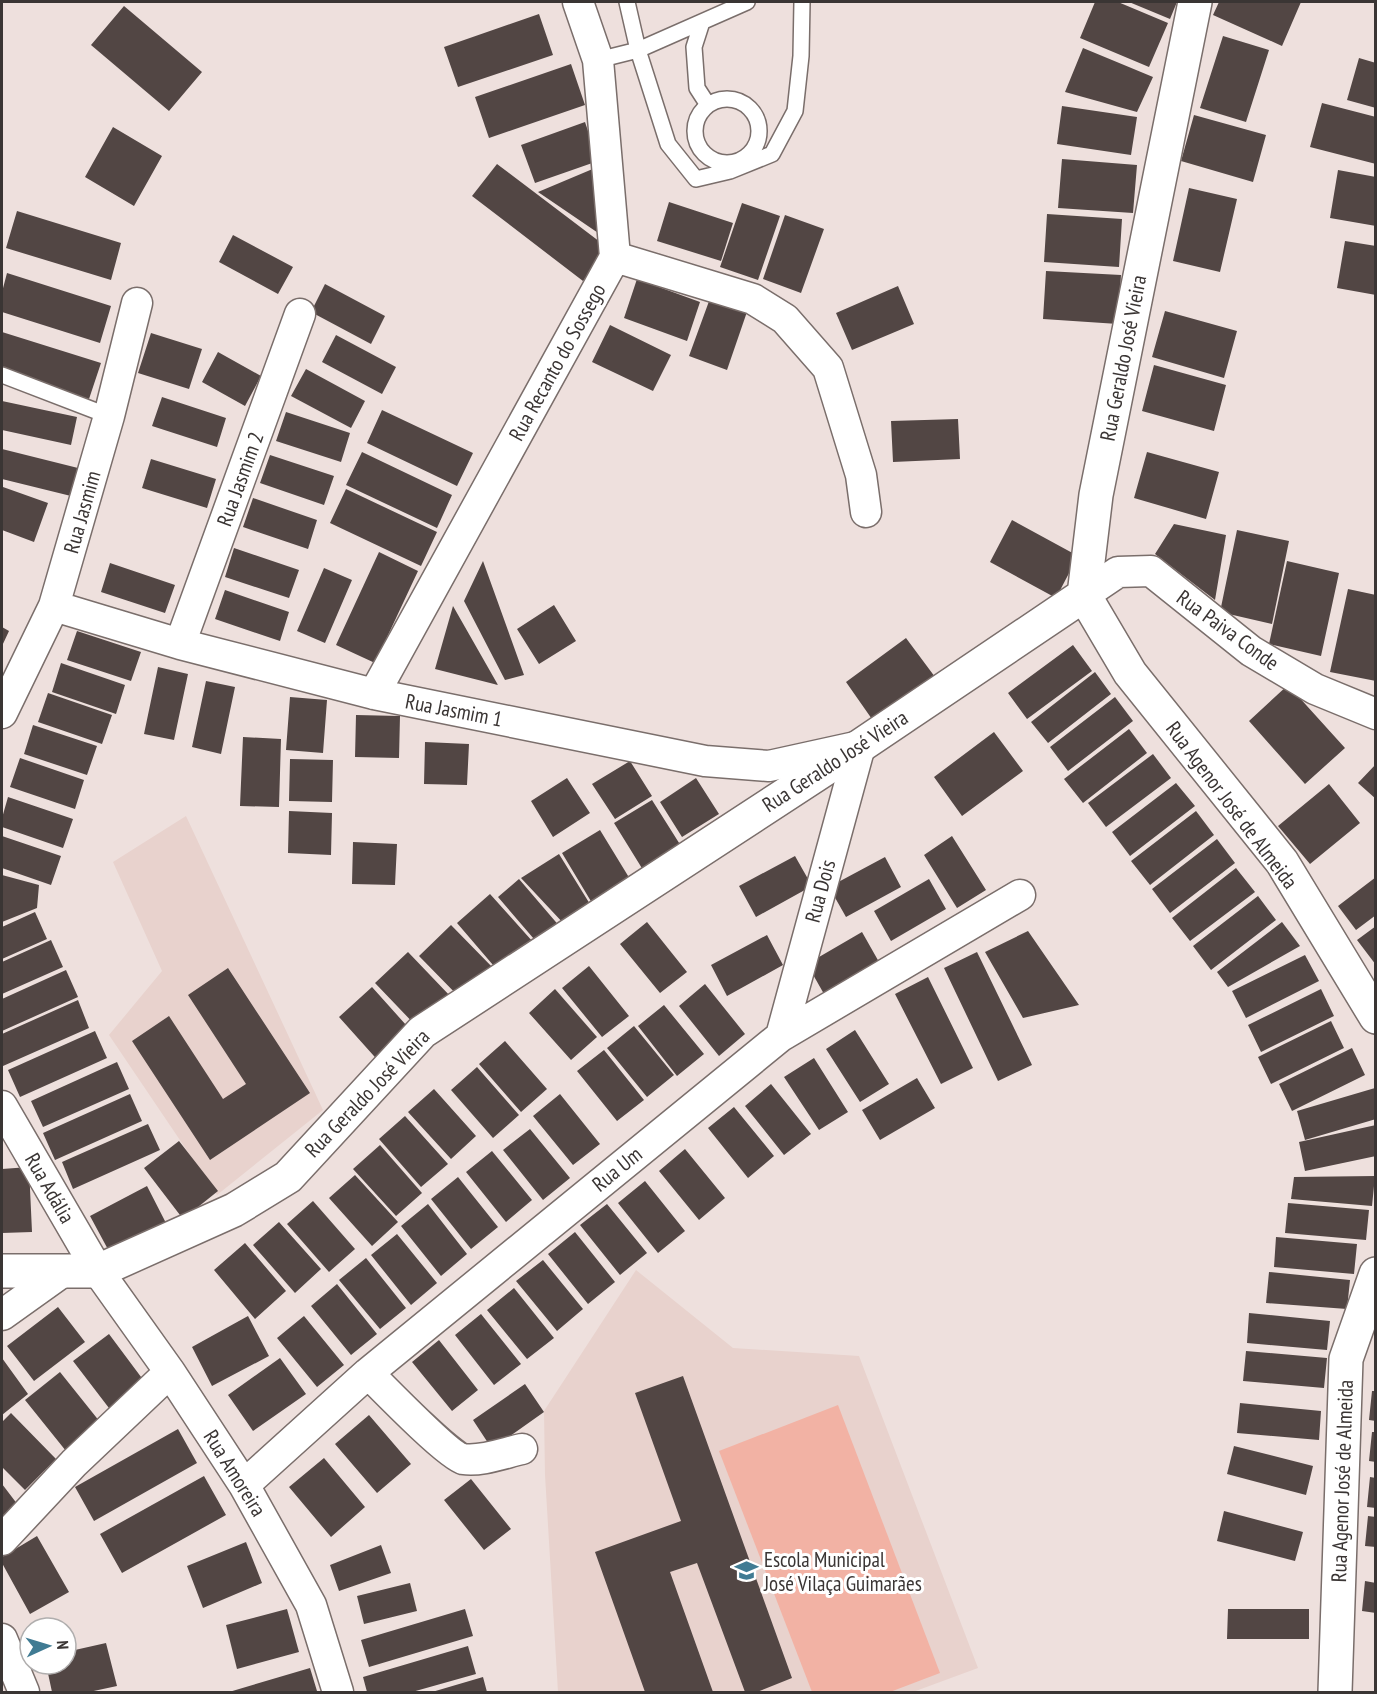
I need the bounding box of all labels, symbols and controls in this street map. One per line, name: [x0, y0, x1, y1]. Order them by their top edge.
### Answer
street label: Rua Geraldo José Vieira: [1094, 273, 1152, 443]
street label: Rua Recanto do Sossego: [503, 279, 611, 445]
street label: Rua Jasmim 2: [210, 428, 270, 530]
street label: Rua Jasmim: [57, 468, 107, 556]
street label: Rua Paiva Conde: [1172, 584, 1284, 676]
street label: Rua Jasmim 1: [403, 687, 505, 733]
street label: Rua Geraldo José Vieira: [757, 704, 913, 818]
street label: Rua Agenor José de Almeida: [1160, 716, 1304, 894]
street label: Rua Dois: [799, 857, 841, 925]
street label: Rua Geraldo José Vieira: [299, 1023, 435, 1163]
street label: Rua Um: [586, 1141, 648, 1197]
street label: Rua Adália: [19, 1148, 81, 1228]
street label: Rua Agenor José de Almeida: [1325, 1379, 1359, 1583]
street label: Rua Amoreira: [198, 1425, 272, 1521]
place label: Escola Municipal José Vilaça Guimarães: [763, 1546, 922, 1597]
school or university icon: Escola Municipal José Vilaça Guimarães: [733, 1558, 759, 1584]
north arrow: [18, 1616, 78, 1676]
text: N: [53, 1640, 73, 1650]

